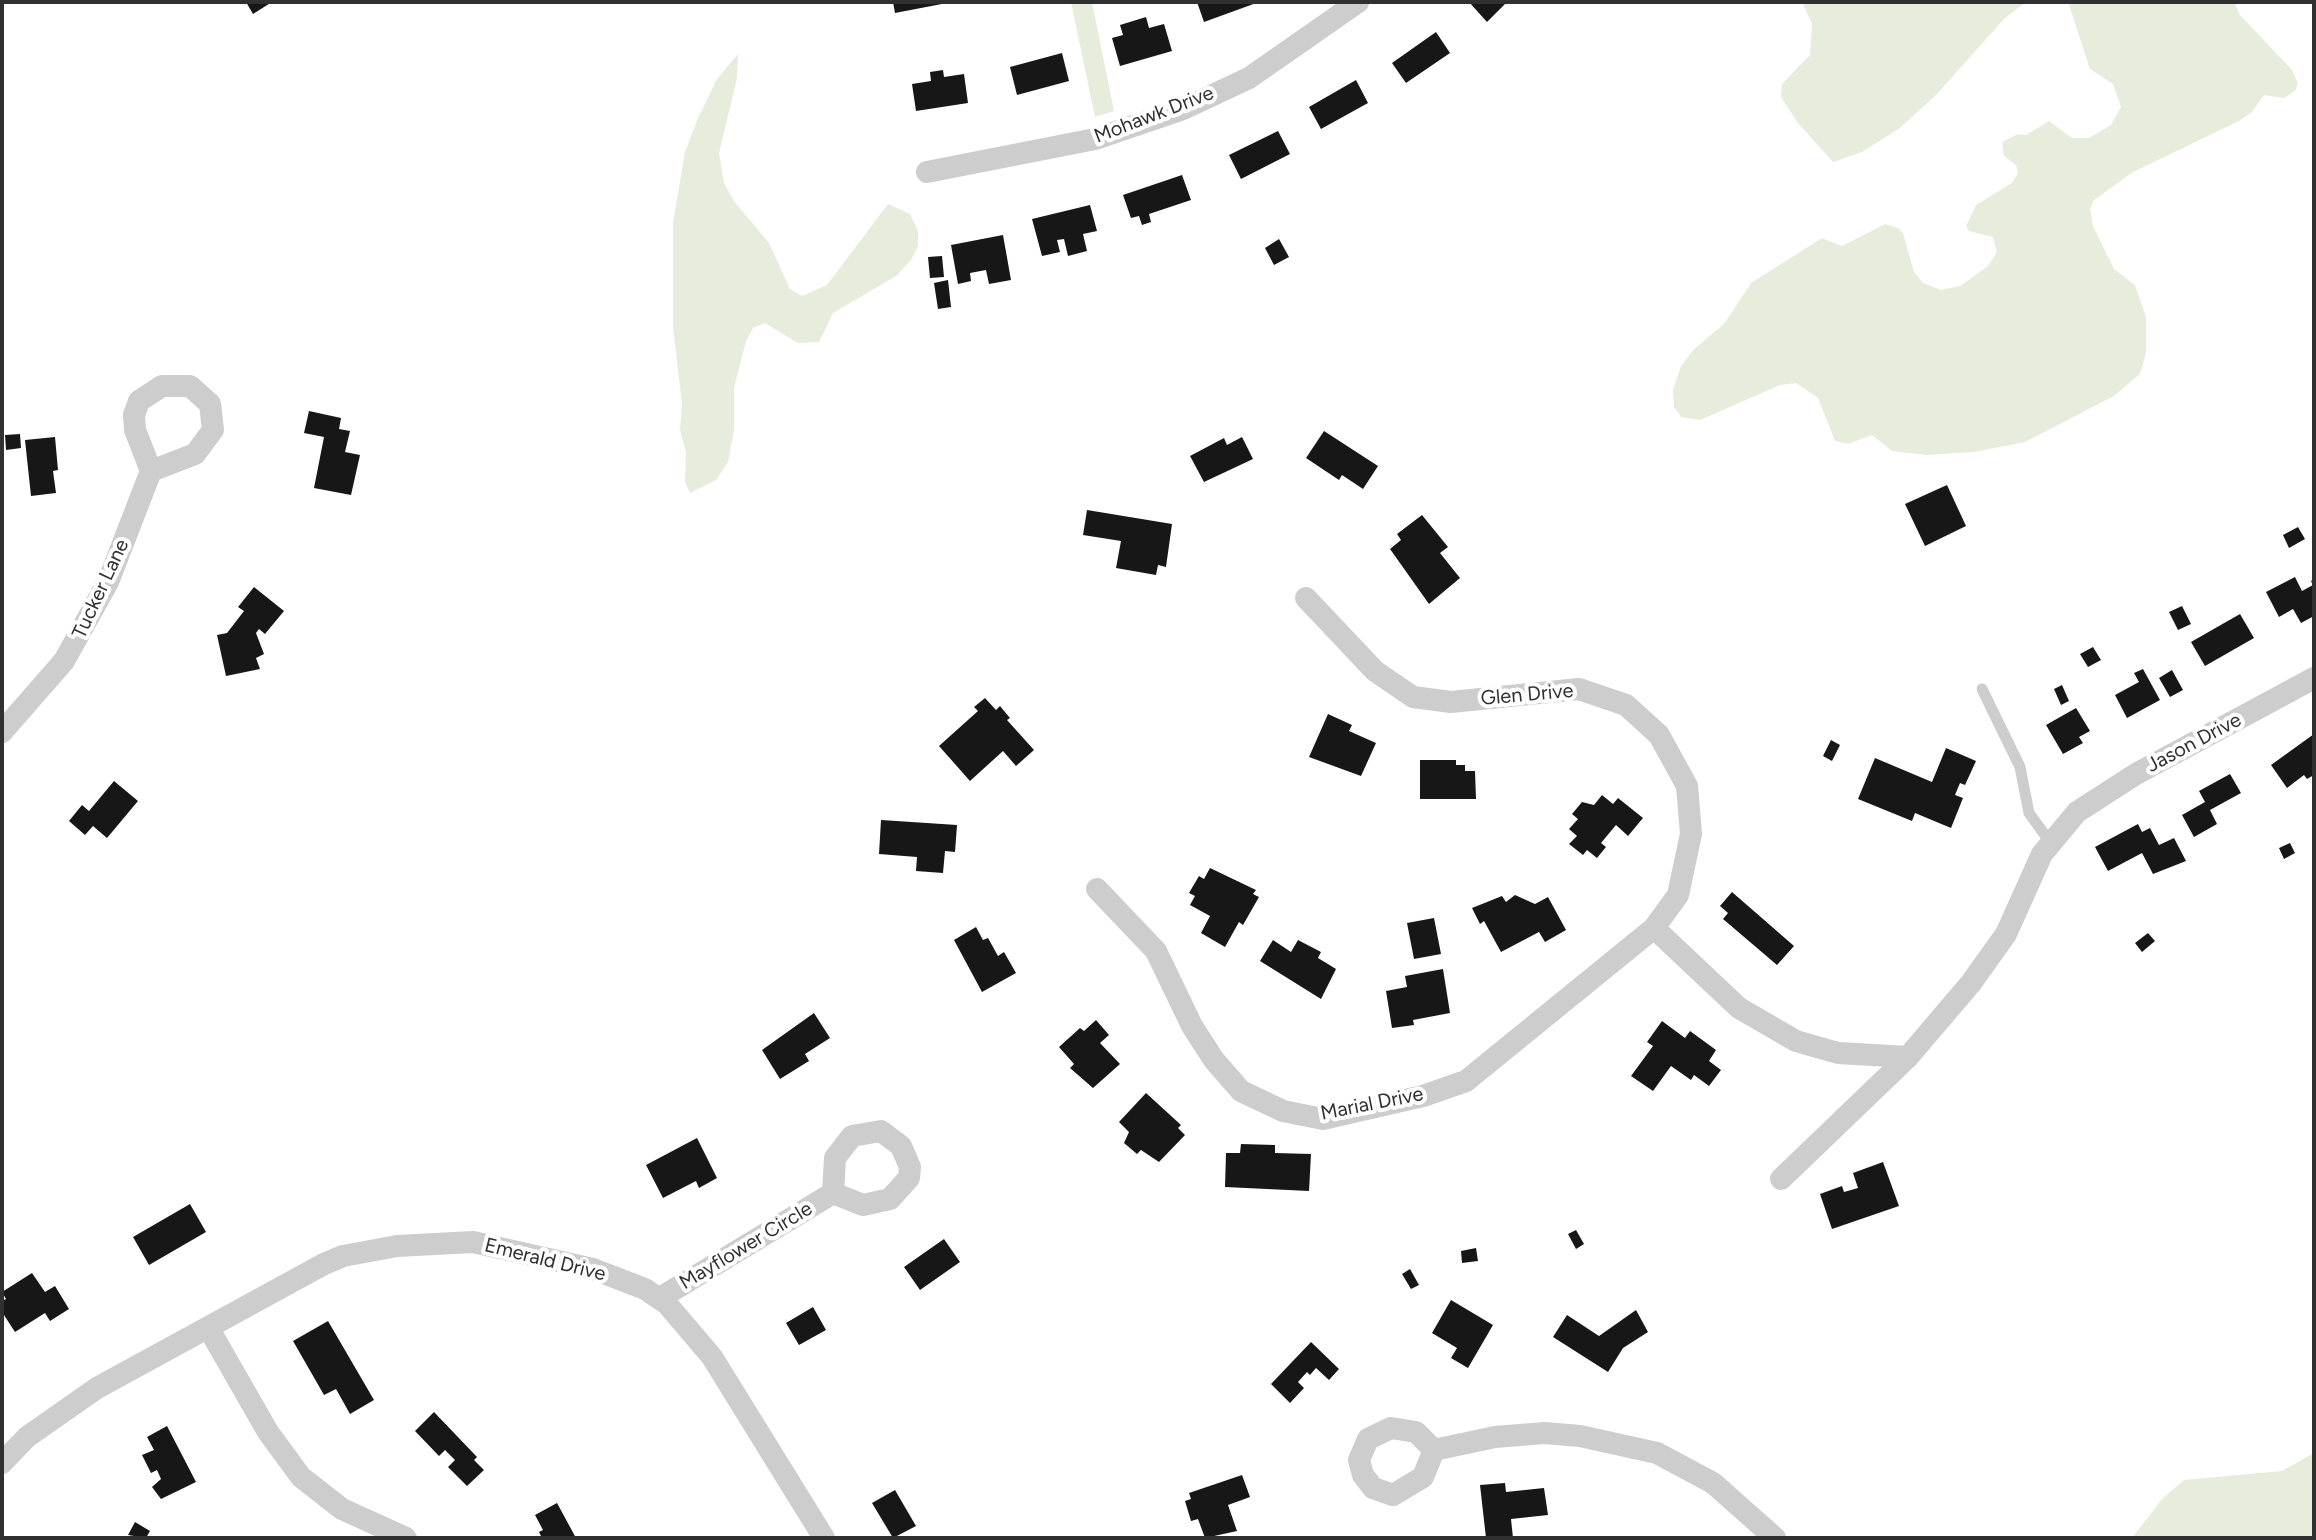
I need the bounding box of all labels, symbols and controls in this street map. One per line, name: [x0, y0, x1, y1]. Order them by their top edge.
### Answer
street label: Mohawk Drive: [1091, 81, 1217, 149]
street label: Tucker Lane: [68, 536, 134, 642]
street label: Glen Drive: [1480, 679, 1574, 711]
street label: Jason Drive: [2143, 708, 2245, 778]
street label: Marial Drive: [1319, 1082, 1425, 1126]
street label: Mayflower Circle: [675, 1197, 817, 1295]
street label: Emerald Drive: [482, 1233, 608, 1287]

